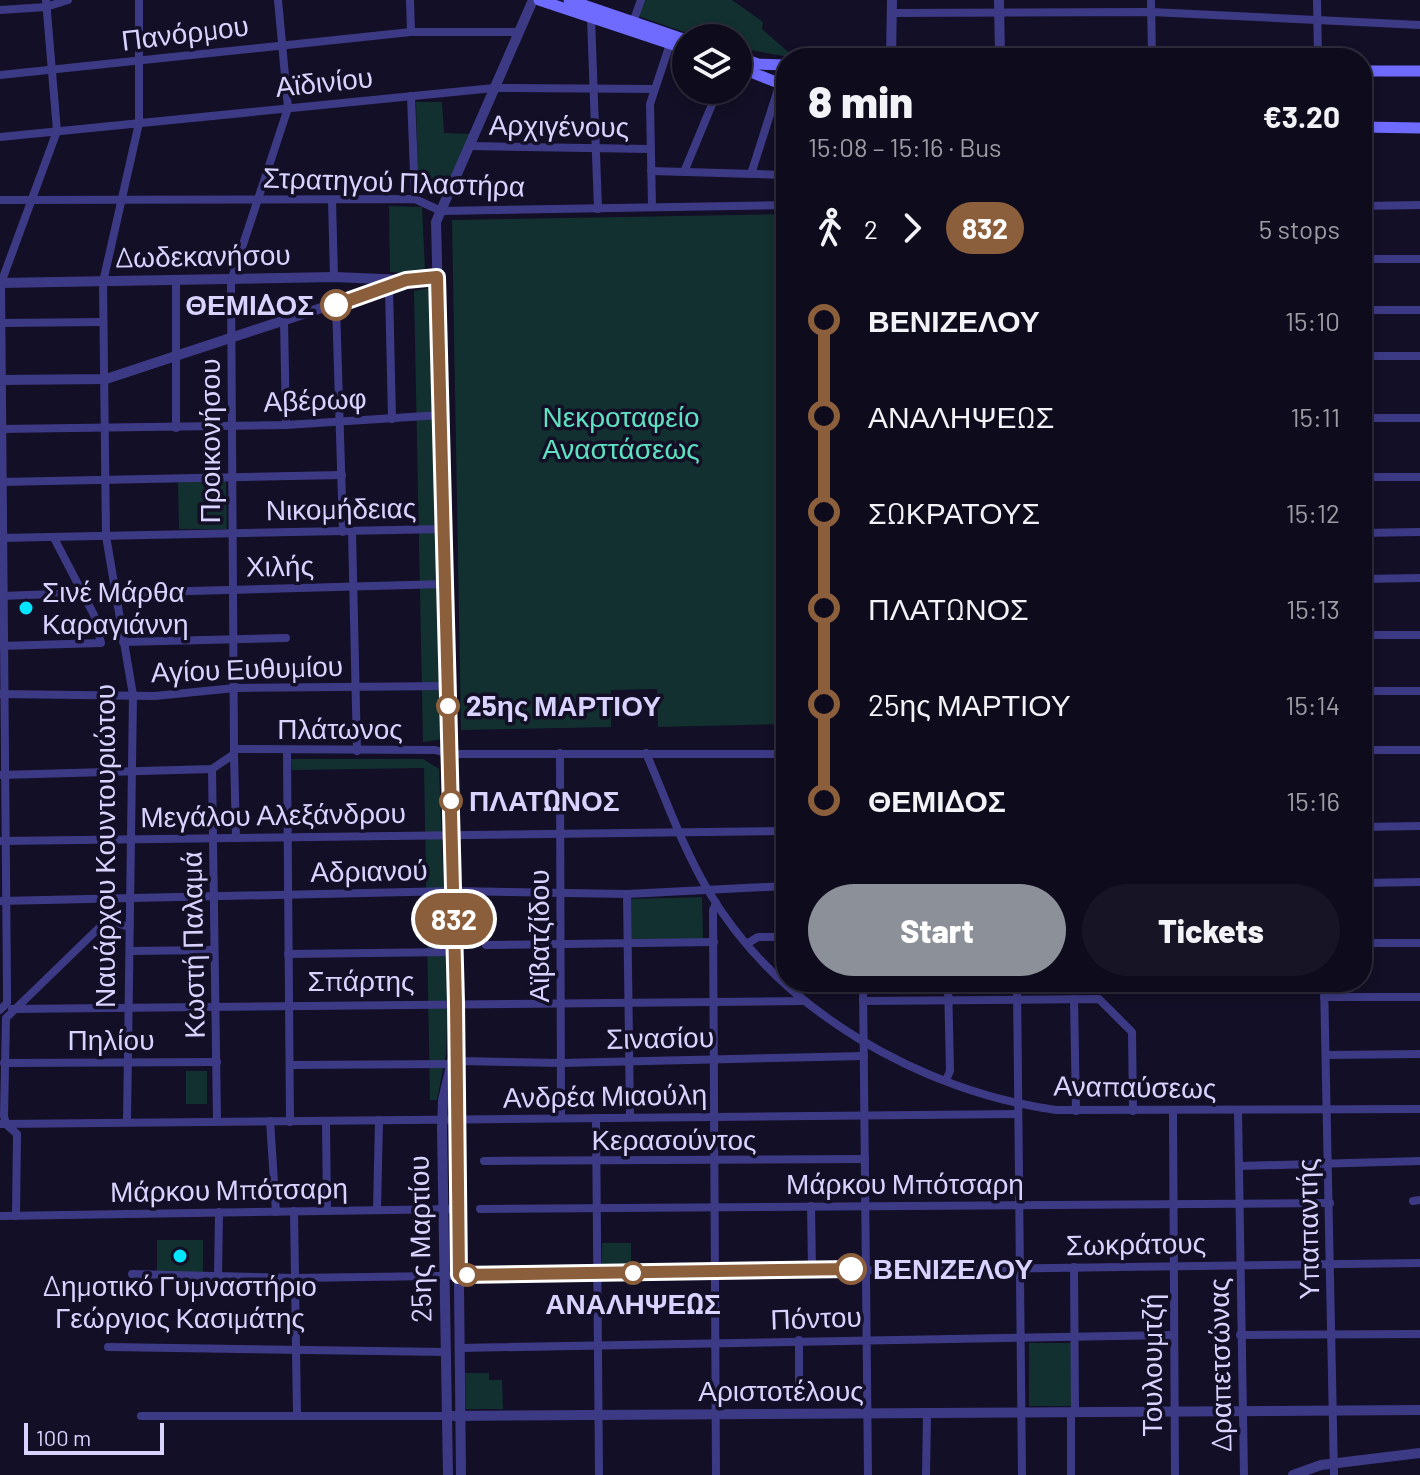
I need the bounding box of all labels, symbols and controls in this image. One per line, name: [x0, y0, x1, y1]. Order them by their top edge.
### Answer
street label: Πανόρμου: [119, 7, 251, 57]
map controls: [672, 24, 752, 104]
button: layers: [672, 24, 752, 104]
street label: Αϊδινίου: [273, 59, 374, 103]
text: 8 min: [808, 74, 913, 127]
text: €3.20: [1263, 98, 1340, 134]
street label: Αρχιγένους: [489, 107, 629, 143]
text: 15:08 – 15:16 · Bus: [808, 131, 1002, 162]
street label: Στρατηγού Πλαστήρα: [262, 159, 526, 203]
icon: walk: [808, 206, 852, 250]
icon: forward: [890, 206, 934, 250]
text: 832: [962, 211, 1008, 245]
text: 2: [864, 213, 878, 244]
text: 5 stops: [1259, 213, 1340, 244]
street label: Δωδεκανήσου: [115, 236, 291, 274]
place label: ΘΕΜΙΔΟΣ: [185, 287, 314, 321]
marker: ΘΕΜΙΔΟΣ: [321, 290, 351, 320]
text: ΒΕΝΙΖΕΛΟΥ: [868, 302, 1040, 338]
text: 15:10: [1285, 305, 1340, 336]
street label: Προικονήσου: [192, 359, 226, 523]
street label: Αβέρωφ: [263, 380, 367, 418]
text: ΑΝΑΛΗΨΕΩΣ: [868, 398, 1054, 434]
park label: Νεκροταφείο Αναστάσεως: [542, 399, 700, 465]
text: 15:11: [1290, 401, 1340, 432]
street label: Νικομήδειας: [265, 490, 417, 526]
text: ΣΩΚΡΑΤΟΥΣ: [868, 494, 1040, 530]
text: 15:12: [1286, 497, 1340, 528]
street label: Χιλής: [246, 547, 314, 583]
place label: Σινέ Μάρθα Καραγιάννη: [42, 574, 189, 640]
text: ΠΛΑΤΩΝΟΣ: [868, 590, 1029, 626]
text: 15:13: [1286, 593, 1340, 624]
marker: Σινέ Μάρθα Καραγιάννη: [17, 599, 35, 617]
street label: Αγίου Ευθυμίου: [150, 648, 344, 688]
street label: Ναυάρχου Κουντουριώτου: [87, 684, 121, 1008]
text: 25ης ΜΑΡΤΙΟΥ: [868, 686, 1071, 722]
place label: 25ης ΜΑΡΤΙΟΥ: [466, 688, 661, 722]
text: 15:14: [1285, 689, 1340, 720]
marker: 25ης ΜΑΡΤΙΟΥ: [437, 695, 459, 717]
street label: Πλάτωνος: [277, 711, 403, 745]
text: ΘΕΜΙΔΟΣ: [868, 782, 1006, 818]
place label: ΠΛΑΤΩΝΟΣ: [469, 783, 619, 817]
text: 15:16: [1286, 785, 1340, 816]
marker: ΠΛΑΤΩΝΟΣ: [440, 790, 462, 812]
street label: Μεγάλου Αλεξάνδρου: [140, 795, 406, 833]
street label: Κωστή Παλαμά: [173, 851, 211, 1039]
street label: Αδριανού: [310, 852, 428, 888]
street label: Αϊβατζίδου: [521, 870, 555, 1002]
button: Start: [808, 884, 1066, 976]
button: Tickets: [1082, 884, 1340, 976]
line badge: 832: [408, 893, 500, 945]
text: 832: [431, 902, 477, 936]
street label: Σπάρτης: [307, 963, 415, 997]
street label: Σινασίου: [606, 1019, 714, 1055]
street label: Πηλίου: [68, 1022, 154, 1056]
street label: Αναπαύσεως: [1053, 1068, 1217, 1104]
street label: Ανδρέα Μιαούλη: [503, 1076, 707, 1114]
street label: Κερασούντος: [591, 1122, 757, 1156]
street label: 25ης Μαρτίου: [401, 1155, 437, 1323]
street label: Υπαπαντής: [1289, 1158, 1325, 1300]
street label: Μάρκου Μπότσαρη: [786, 1166, 1024, 1200]
street label: Μάρκου Μπότσαρη: [110, 1170, 348, 1208]
street label: Σωκράτους: [1066, 1225, 1206, 1261]
marker: Δημοτικό Γυμναστήριο Γεώργιος Κασιμάτης: [171, 1247, 189, 1265]
place label: ΒΕΝΙΖΕΛΟΥ: [873, 1251, 1034, 1285]
marker: ΒΕΝΙΖΕΛΟΥ: [836, 1254, 866, 1284]
marker: ΑΝΑΛΗΨΕΩΣ: [622, 1262, 644, 1284]
unlabelled marker: [456, 1264, 478, 1286]
place label: Δημοτικό Γυμναστήριο Γεώργιος Κασιμάτης: [43, 1268, 317, 1334]
street label: Δραπετσώνας: [1200, 1278, 1238, 1452]
place label: ΑΝΑΛΗΨΕΩΣ: [545, 1286, 721, 1320]
street label: Τουλουμτζή: [1134, 1294, 1168, 1436]
street label: Πόντου: [770, 1298, 862, 1336]
street label: Αριστοτέλους: [698, 1373, 864, 1407]
scale bar: [24, 1419, 164, 1455]
text: 100 m: [36, 1424, 91, 1450]

